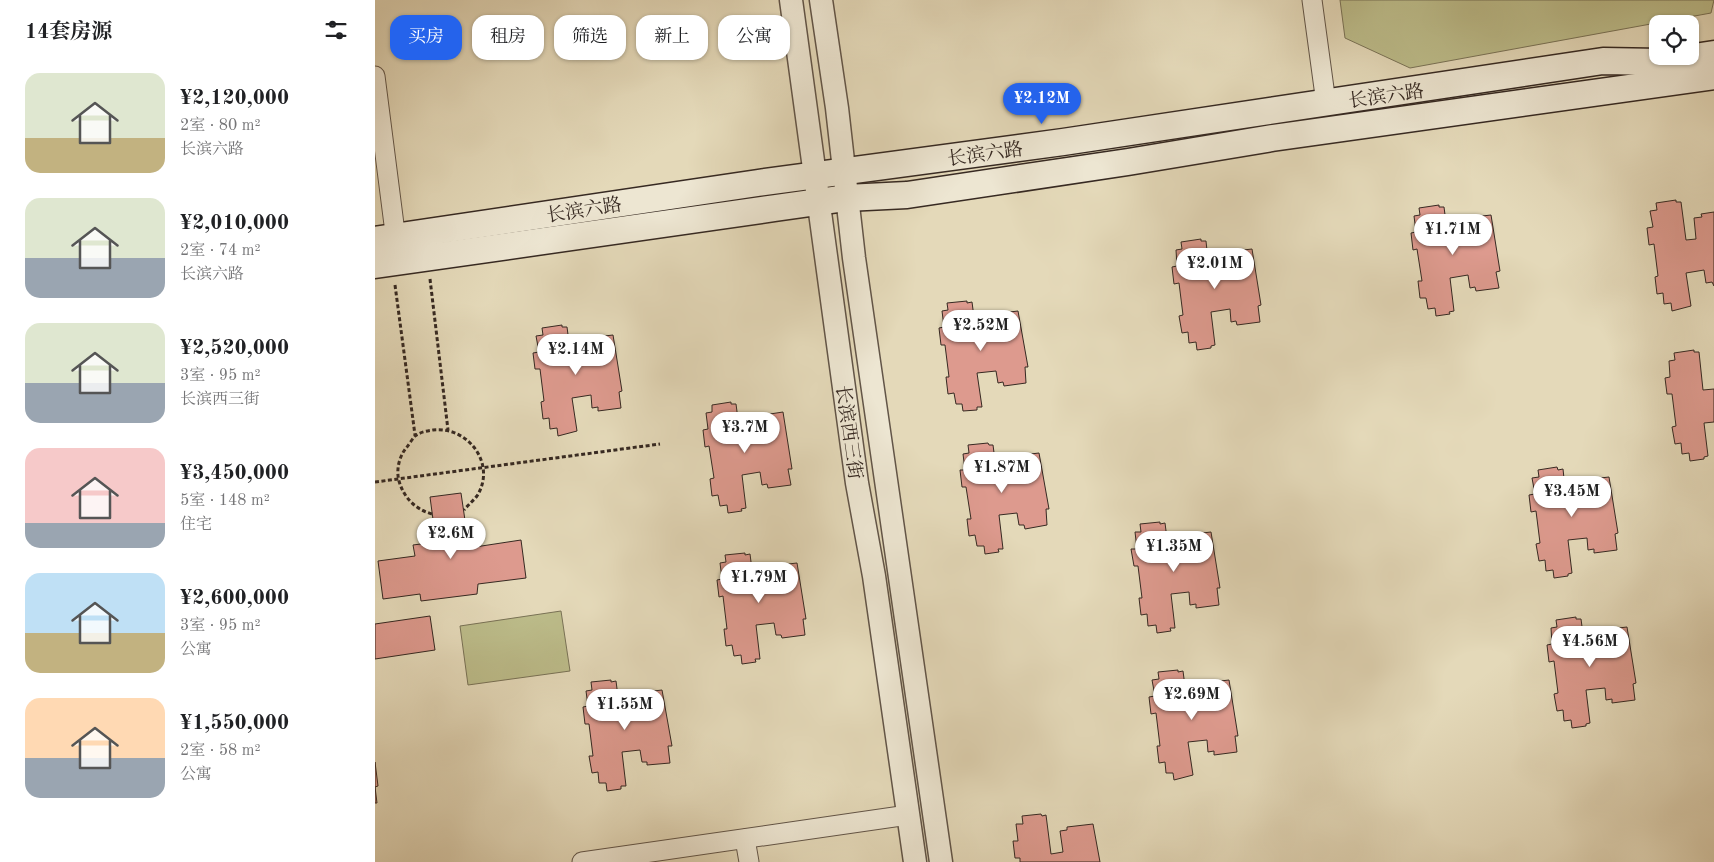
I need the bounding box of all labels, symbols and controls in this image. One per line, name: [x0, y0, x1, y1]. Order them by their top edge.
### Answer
chip: 买房: [390, 15, 462, 60]
chip: 租房: [472, 15, 544, 60]
chip: 筛选: [554, 15, 626, 60]
chip: 新上: [636, 15, 708, 60]
chip: 公寓: [718, 15, 790, 60]
map controls: [1649, 15, 1699, 65]
button: locate: [1649, 15, 1699, 65]
icon: filters: [322, 16, 350, 44]
text: 14套房源: [25, 22, 112, 43]
street label: 长滨六路: [1347, 80, 1425, 112]
pin: ¥2.12M: [1001, 82, 1083, 125]
text: ¥2,120,000: [180, 88, 289, 109]
text: ¥2.12M: [1014, 91, 1070, 107]
icon: home: [65, 93, 125, 153]
text: 2室 · 80 m²: [180, 118, 261, 134]
street label: 长滨六路: [946, 138, 1024, 170]
text: 长滨六路: [180, 142, 244, 158]
street label: 长滨六路: [545, 193, 623, 227]
text: ¥2,010,000: [180, 213, 289, 234]
pin: ¥1.71M: [1412, 214, 1494, 256]
icon: home: [65, 218, 125, 278]
text: ¥1.71M: [1425, 222, 1481, 238]
text: 2室 · 74 m²: [180, 243, 261, 259]
pin: ¥2.01M: [1174, 248, 1256, 290]
text: ¥2.01M: [1187, 256, 1243, 272]
text: 长滨六路: [180, 267, 244, 283]
pin: ¥2.52M: [940, 310, 1022, 352]
text: ¥2.52M: [953, 318, 1009, 334]
pin: ¥2.14M: [535, 334, 617, 376]
text: ¥2,520,000: [180, 338, 289, 359]
text: ¥2.14M: [548, 342, 604, 358]
icon: home: [65, 343, 125, 403]
text: 3室 · 95 m²: [180, 368, 261, 384]
street label: 长滨西三街: [832, 384, 867, 481]
text: 长滨西三街: [180, 392, 260, 408]
pin: ¥3.7M: [710, 412, 780, 454]
text: ¥3.7M: [722, 420, 768, 436]
pin: ¥1.87M: [961, 452, 1043, 494]
text: ¥1.87M: [974, 460, 1030, 476]
text: ¥3,450,000: [180, 463, 289, 484]
icon: home: [65, 468, 125, 528]
pin: ¥3.45M: [1531, 476, 1613, 518]
text: ¥3.45M: [1544, 484, 1600, 500]
text: 5室 · 148 m²: [180, 493, 270, 509]
text: 住宅: [180, 517, 212, 533]
pin: ¥2.6M: [416, 518, 486, 560]
text: ¥2.6M: [428, 526, 474, 542]
pin: ¥1.35M: [1133, 530, 1215, 573]
text: ¥1.35M: [1146, 539, 1202, 555]
pin: ¥1.79M: [718, 562, 800, 604]
text: ¥1.79M: [731, 570, 787, 586]
text: ¥2,600,000: [180, 588, 289, 609]
icon: home: [65, 593, 125, 653]
text: 3室 · 95 m²: [180, 618, 261, 634]
pin: ¥4.56M: [1549, 626, 1631, 668]
text: ¥4.56M: [1562, 634, 1618, 650]
text: 公寓: [180, 642, 212, 658]
pin: ¥2.69M: [1151, 678, 1233, 721]
text: ¥2.69M: [1164, 687, 1220, 703]
pin: ¥1.55M: [584, 688, 666, 731]
text: ¥1.55M: [597, 697, 653, 713]
text: ¥1,550,000: [180, 713, 289, 734]
icon: home: [65, 718, 125, 778]
text: 2室 · 58 m²: [180, 743, 261, 759]
text: 公寓: [180, 767, 212, 783]

